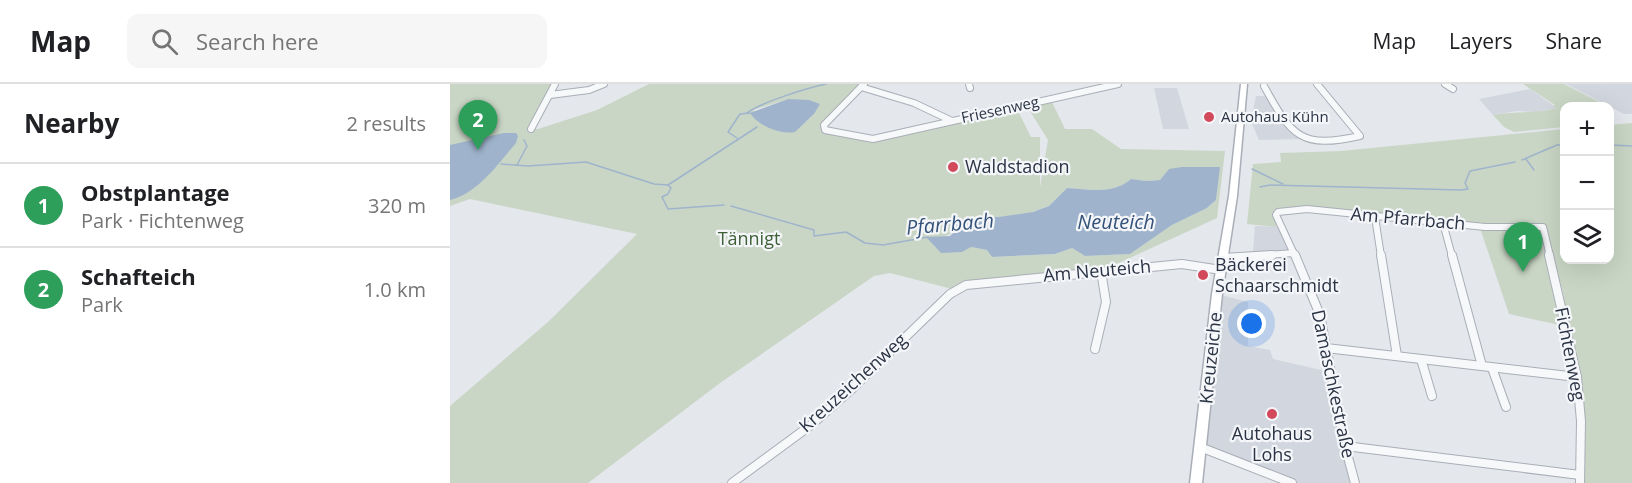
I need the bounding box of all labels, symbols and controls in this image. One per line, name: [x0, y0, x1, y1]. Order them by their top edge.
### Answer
search box: [127, 14, 547, 68]
text: Map: [30, 22, 91, 60]
icon: search: [148, 25, 181, 58]
text: Search here: [196, 26, 319, 56]
text: Map: [1373, 27, 1416, 55]
text: Layers: [1449, 27, 1513, 55]
text: Share: [1546, 27, 1602, 55]
street label: Friesenweg: [959, 91, 1041, 127]
pin: 2: [459, 100, 498, 150]
map controls: [1560, 102, 1614, 264]
button: +: [1560, 102, 1614, 156]
text: Nearby: [24, 105, 119, 141]
place label: Autohaus Kühn: [1221, 106, 1329, 126]
text: 2 results: [346, 110, 426, 137]
marker: Autohaus Kühn: [1202, 110, 1216, 124]
place label: Waldstadion: [965, 154, 1070, 178]
button: −: [1560, 156, 1614, 210]
marker: Waldstadion: [946, 160, 960, 174]
text: Obstplantage: [81, 177, 230, 207]
text: 1: [38, 192, 49, 219]
text: 320 m: [368, 192, 426, 219]
street label: Am Pfarrbach: [1350, 201, 1466, 235]
water label: Pfarrbach: [905, 206, 995, 241]
text: Park · Fichtenweg: [81, 207, 244, 234]
water label: Neuteich: [1077, 208, 1155, 235]
button: layers: [1560, 210, 1614, 264]
pin: 1: [1504, 222, 1542, 272]
park label: Tännigt: [718, 226, 780, 250]
place label: Bäckerei Schaarschmidt: [1215, 252, 1339, 297]
street label: Am Neuteich: [1042, 253, 1152, 287]
text: Schafteich: [81, 261, 196, 291]
marker: Bäckerei Schaarschmidt: [1196, 268, 1210, 282]
text: 2: [38, 276, 49, 303]
text: 1.0 km: [364, 276, 426, 303]
text: Park: [81, 291, 123, 318]
street label: Fichtenweg: [1550, 305, 1592, 403]
street label: Damaschkestraße: [1307, 307, 1361, 460]
your location: [1237, 309, 1266, 338]
street label: Kreuzeiche: [1193, 311, 1227, 405]
street label: Kreuzeichenweg: [793, 327, 912, 437]
marker: Autohaus Lohs: [1265, 407, 1279, 421]
place label: Autohaus Lohs: [1232, 421, 1312, 466]

